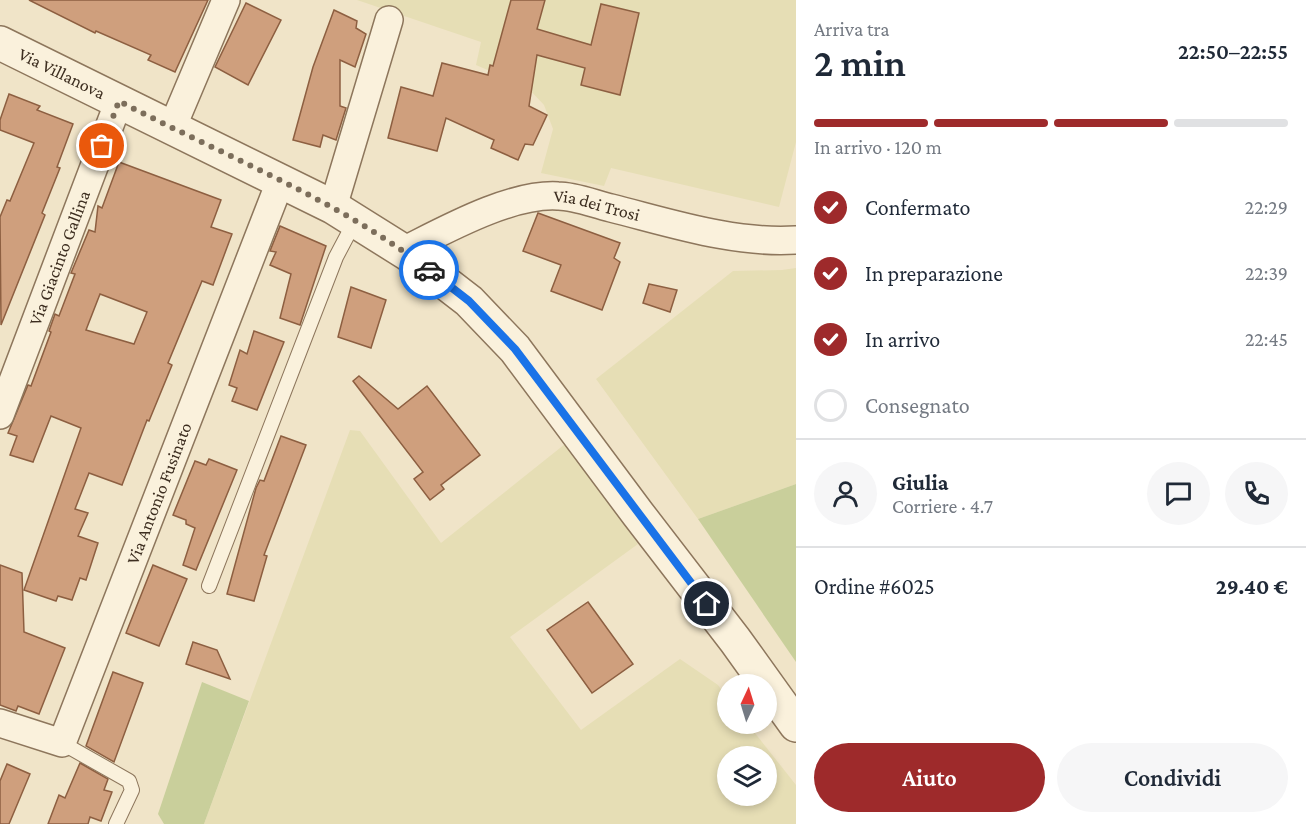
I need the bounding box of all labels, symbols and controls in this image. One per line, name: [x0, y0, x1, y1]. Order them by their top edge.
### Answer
text: Arriva tra: [814, 18, 890, 40]
text: 22:50–22:55: [1178, 39, 1288, 64]
text: 2 min: [814, 41, 906, 84]
street label: Via Villanova: [15, 44, 109, 103]
pin: [76, 120, 127, 171]
icon: bag: [85, 129, 118, 162]
text: In arrivo · 120 m: [814, 136, 942, 158]
street label: Via dei Trosi: [554, 186, 642, 225]
street label: Via Giacinto Gallina: [25, 188, 94, 328]
icon: check: [814, 191, 847, 224]
text: Confermato: [865, 195, 970, 220]
text: 22:29: [1245, 196, 1288, 218]
courier: [399, 240, 459, 300]
icon: car: [413, 254, 446, 287]
icon: check: [814, 257, 847, 290]
text: In preparazione: [865, 261, 1003, 286]
text: 22:39: [1245, 262, 1288, 284]
icon: check: [814, 323, 847, 356]
text: In arrivo: [865, 327, 940, 352]
text: 22:45: [1245, 328, 1288, 350]
text: Consegnato: [865, 393, 970, 418]
street label: Via Antonio Fusinato: [122, 419, 196, 567]
button: person: [814, 462, 877, 525]
button: chat: [1147, 462, 1210, 525]
button: phone: [1225, 462, 1288, 525]
text: Giulia: [892, 470, 949, 495]
text: Corriere · 4.7: [892, 495, 993, 517]
text: Ordine #6025: [814, 574, 935, 599]
text: 29.40 €: [1216, 574, 1288, 599]
pin: [681, 578, 732, 629]
icon: home: [690, 587, 723, 620]
north arrow: [717, 674, 777, 734]
map controls: [717, 674, 777, 806]
button: Aiuto: [814, 743, 1045, 812]
button: Condividi: [1057, 743, 1288, 812]
button: layers: [717, 746, 777, 806]

